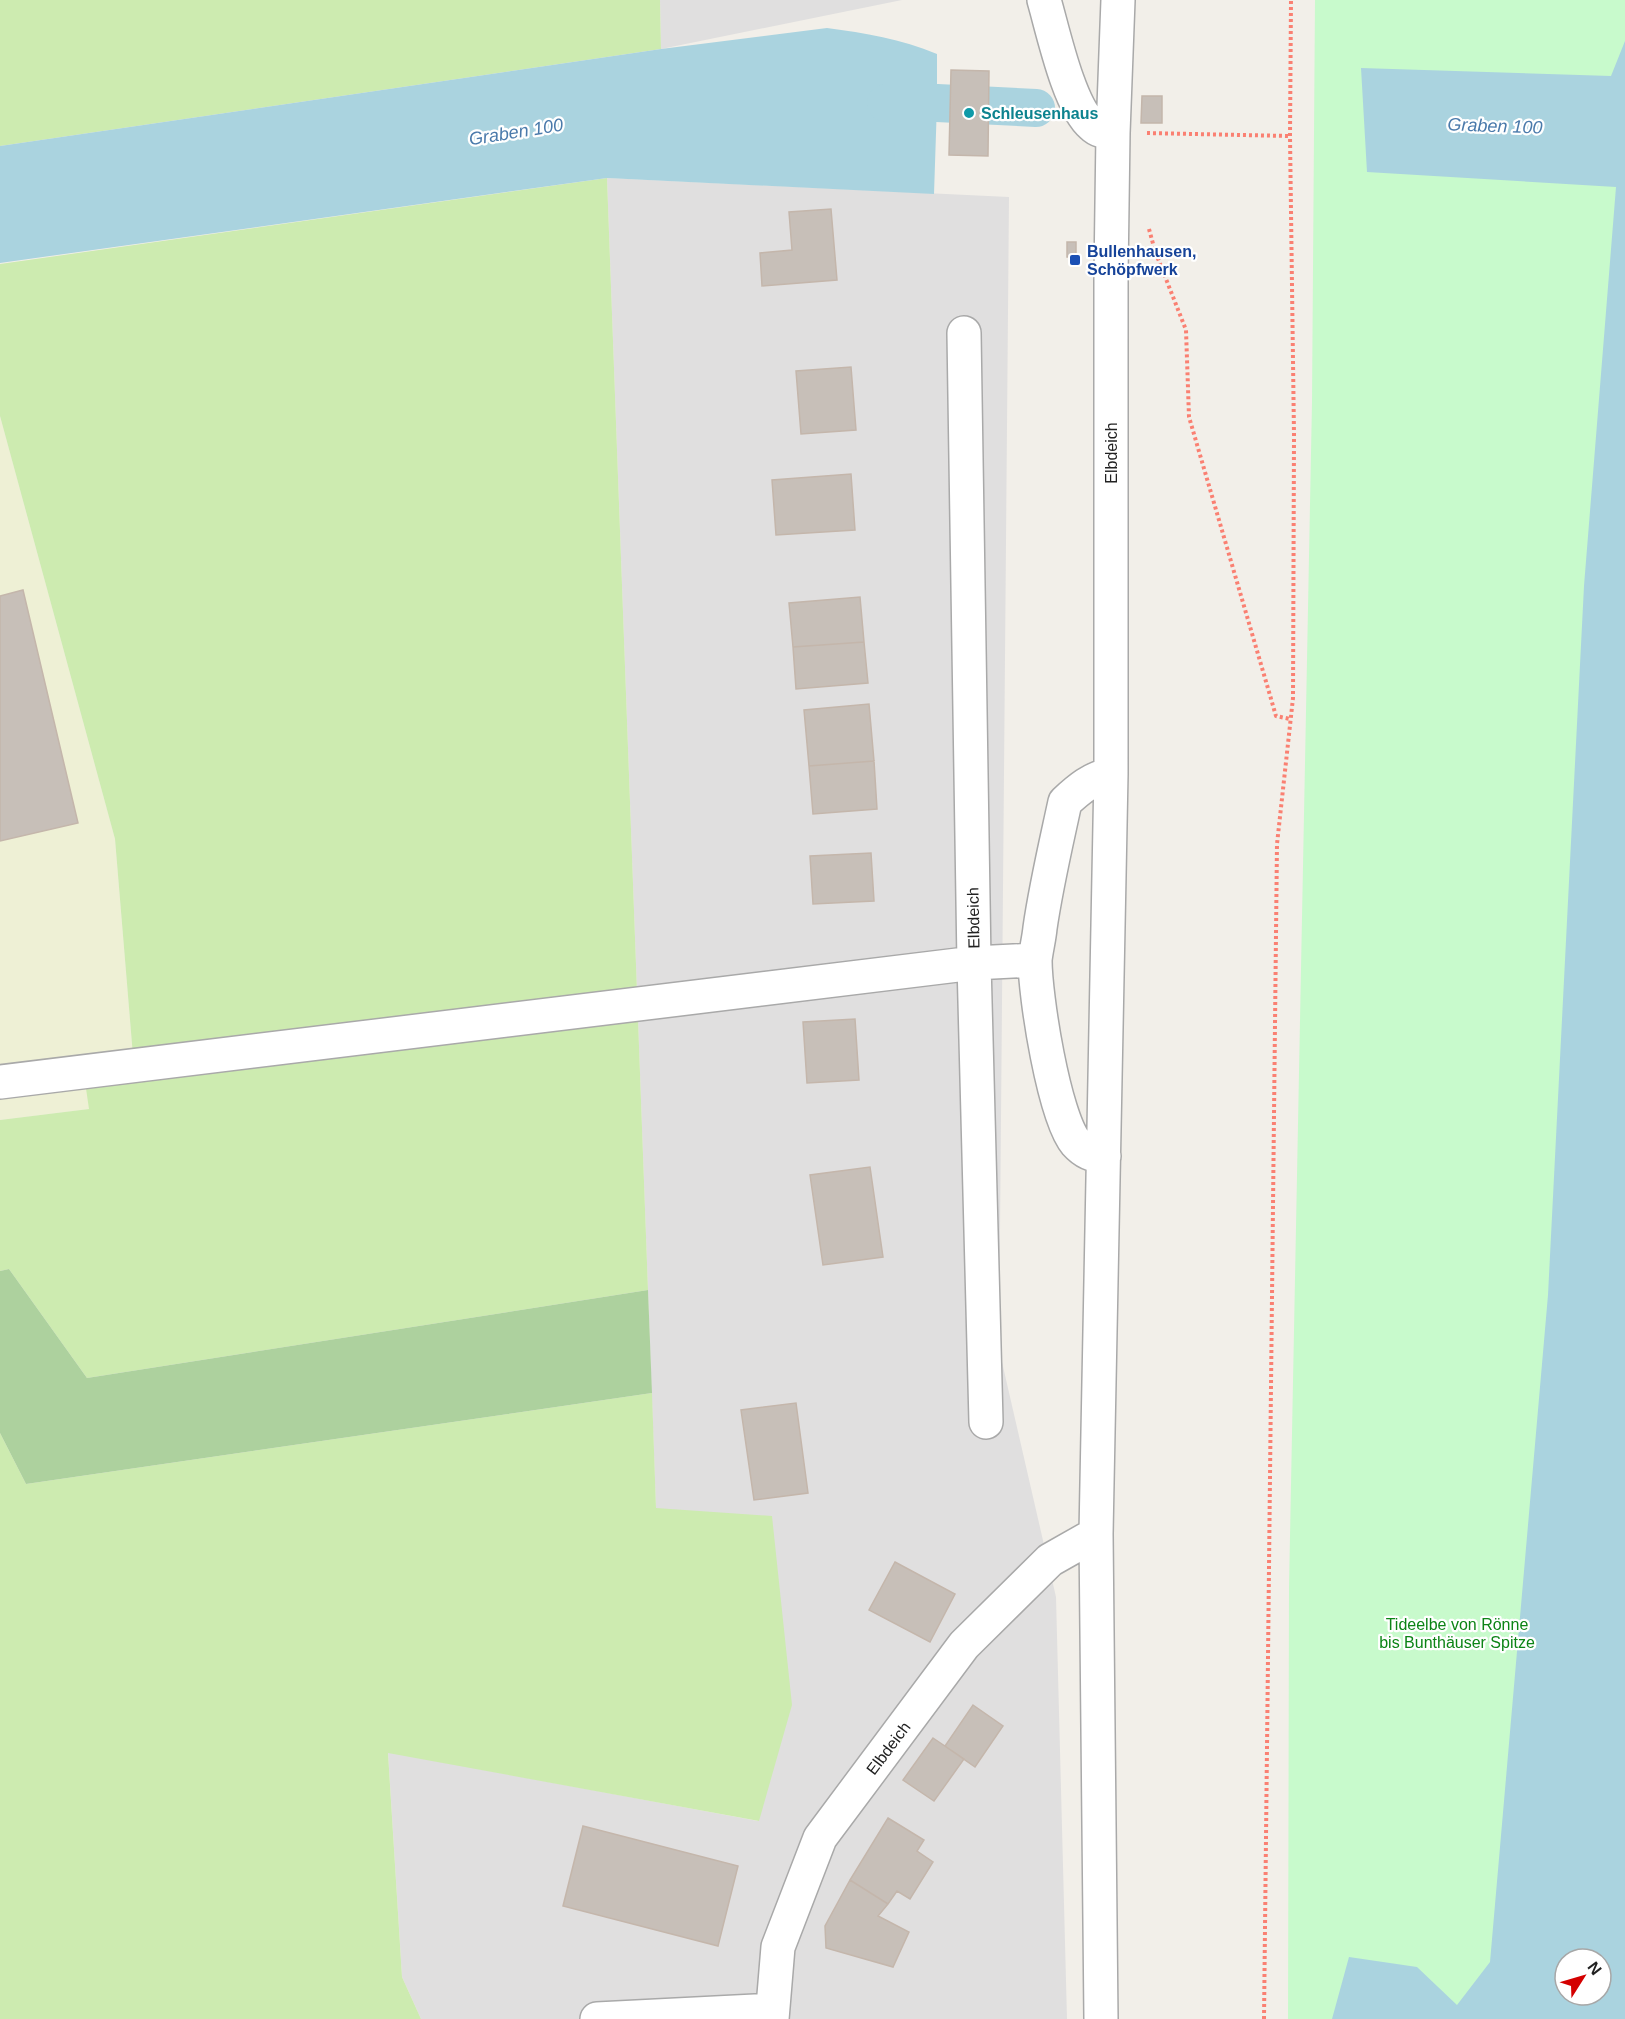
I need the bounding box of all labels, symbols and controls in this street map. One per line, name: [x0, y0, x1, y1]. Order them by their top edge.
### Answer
place label: Schleusenhaus: [981, 105, 1098, 122]
marker: Schleusenhaus: [962, 106, 976, 120]
water label: Graben 100: [1447, 114, 1543, 138]
water label: Graben 100: [467, 115, 565, 149]
place label: Bullenhausen, Schöpfwerk: [1087, 243, 1196, 278]
marker: Bullenhausen, Schöpfwerk: [1068, 253, 1082, 267]
street label: Elbdeich: [1103, 422, 1120, 484]
street label: Elbdeich: [964, 887, 983, 949]
park label: Tideelbe von Rönne bis Bunthäuser Spitze: [1379, 1616, 1535, 1651]
street label: Elbdeich: [863, 1719, 914, 1778]
north arrow: [1553, 1947, 1613, 2007]
text: N: [1584, 1959, 1605, 1978]

